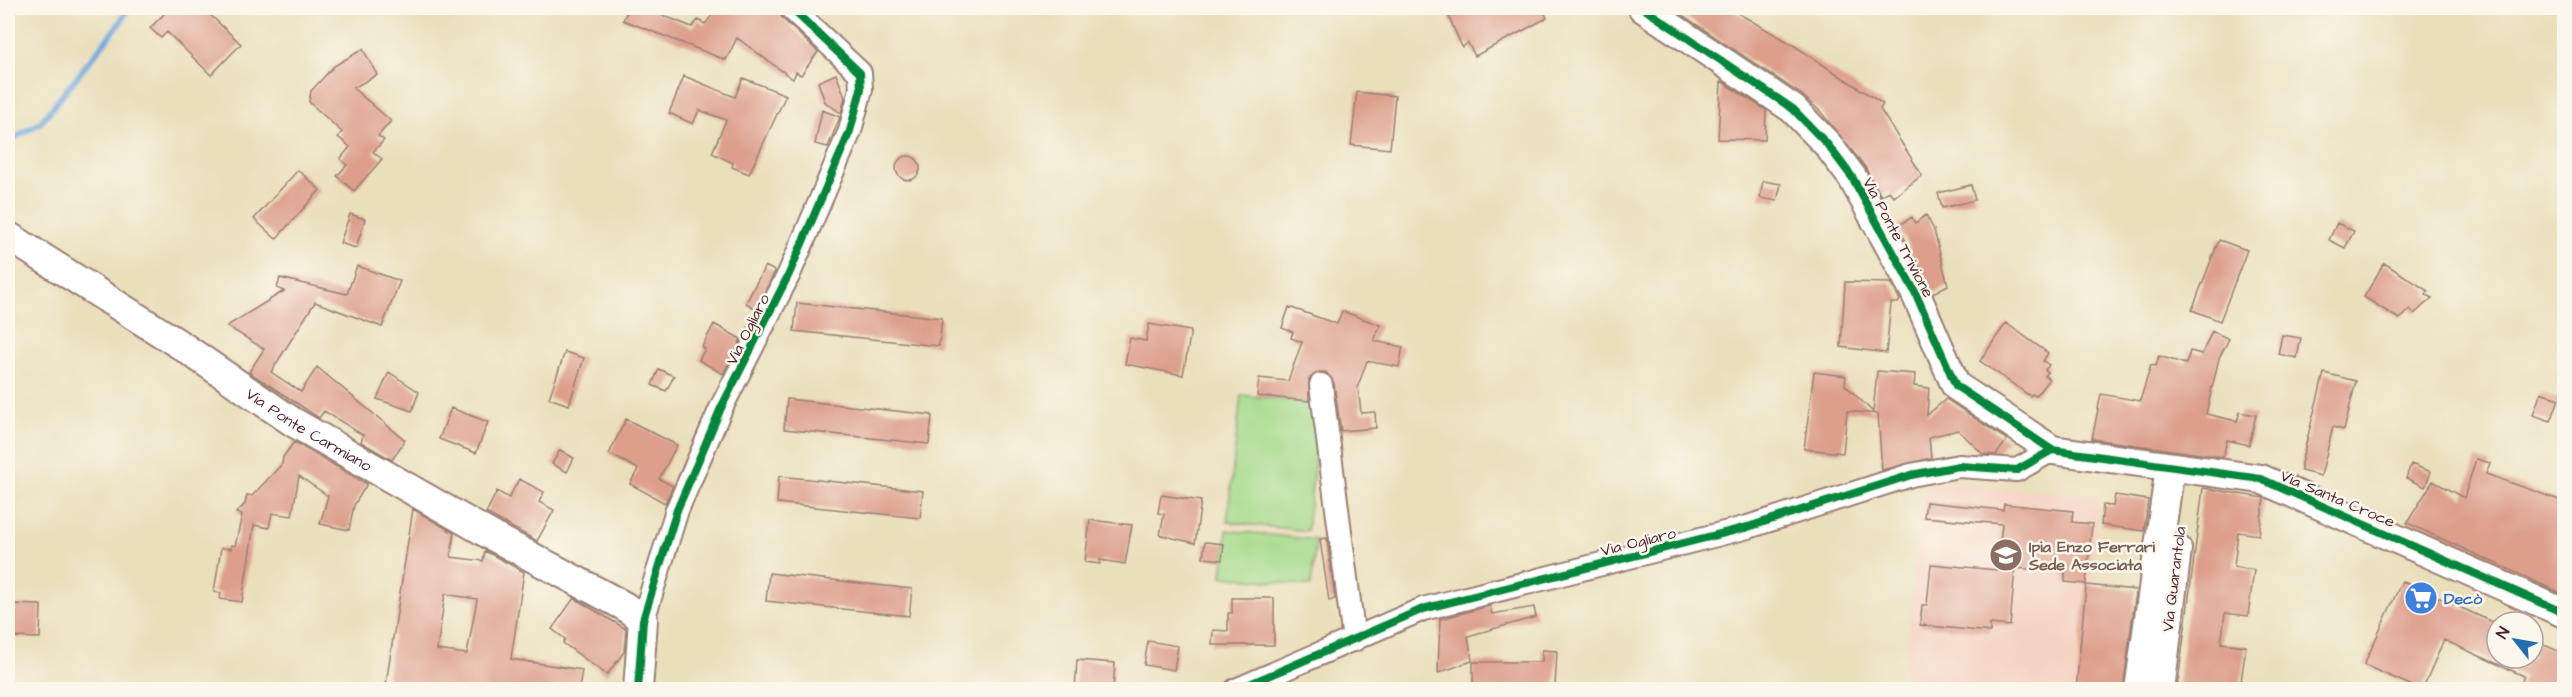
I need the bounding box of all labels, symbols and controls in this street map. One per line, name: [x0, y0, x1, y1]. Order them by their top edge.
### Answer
street label: Via Ponte Trivione: [1857, 173, 1939, 302]
street label: Via Ogliaro: [721, 290, 776, 369]
street label: Via Ponte Carmiano: [241, 383, 376, 477]
street label: Via Santa Croce: [2277, 465, 2399, 533]
street label: Via Ogliaro: [1598, 522, 1678, 563]
street label: Via Quarantola: [2157, 525, 2191, 633]
place label: Ipia Enzo Ferrari Sede Associata: [2028, 536, 2155, 576]
school or university icon: Ipia Enzo Ferrari Sede Associata: [1988, 537, 2024, 573]
supermarket icon: Decò: [2403, 580, 2439, 616]
place label: Decò: [2444, 588, 2483, 610]
north arrow: [2485, 610, 2545, 670]
text: N: [2491, 623, 2515, 643]

